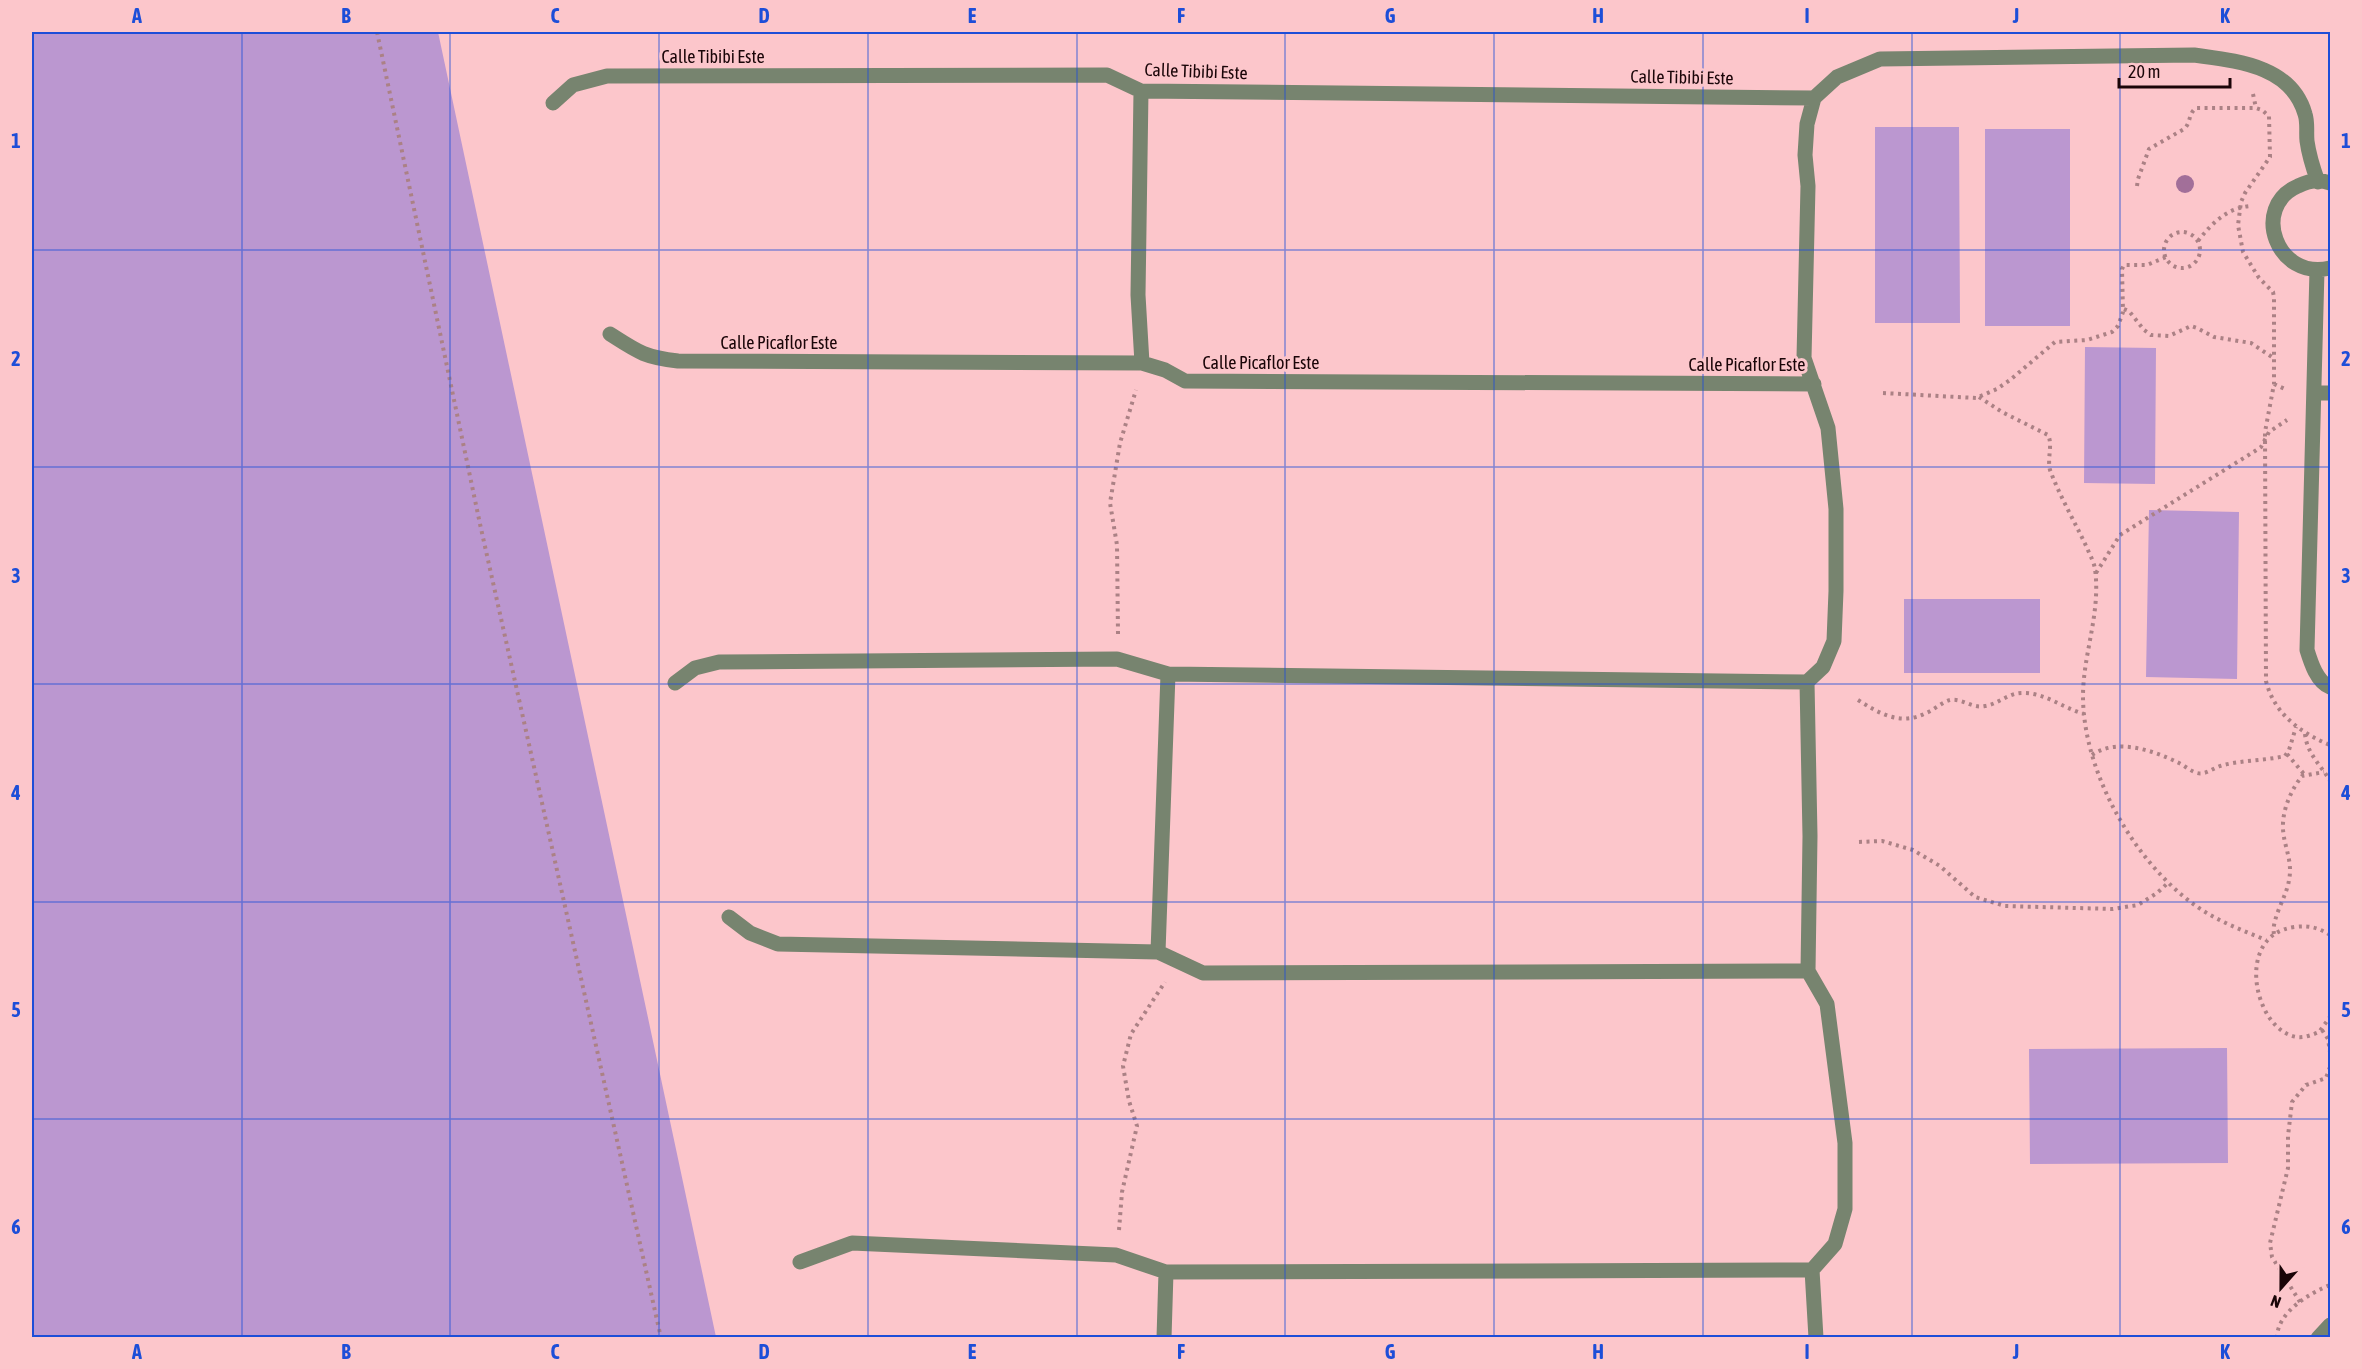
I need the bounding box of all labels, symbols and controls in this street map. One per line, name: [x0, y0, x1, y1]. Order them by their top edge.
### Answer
text: A: [131, 4, 142, 27]
text: B: [341, 4, 351, 27]
text: C: [551, 4, 560, 27]
text: D: [758, 4, 770, 27]
text: E: [968, 4, 977, 27]
text: F: [1177, 4, 1185, 27]
text: G: [1385, 4, 1396, 27]
text: H: [1592, 4, 1604, 27]
text: I: [1804, 4, 1810, 27]
text: J: [2012, 4, 2019, 27]
text: K: [2220, 4, 2230, 27]
street label: Calle Tibibi Este: [661, 46, 765, 67]
scale bar: [2119, 51, 2230, 89]
street label: Calle Tibibi Este: [1144, 59, 1248, 83]
text: 20 m: [2128, 61, 2160, 82]
street label: Calle Tibibi Este: [1630, 66, 1734, 88]
text: 1: [11, 129, 21, 152]
text: 1: [2341, 129, 2351, 152]
street label: Calle Picaflor Este: [720, 332, 838, 353]
text: 2: [11, 347, 21, 370]
text: 2: [2341, 347, 2351, 370]
street label: Calle Picaflor Este: [1202, 352, 1320, 373]
street label: Calle Picaflor Este: [1688, 354, 1806, 375]
text: 3: [11, 564, 21, 587]
text: 3: [2341, 564, 2351, 587]
text: 4: [10, 781, 21, 804]
text: 4: [2340, 781, 2351, 804]
text: 5: [11, 998, 21, 1021]
text: 5: [2341, 998, 2351, 1021]
text: 6: [11, 1215, 21, 1238]
text: 6: [2341, 1215, 2351, 1238]
north arrow: [2251, 1258, 2311, 1318]
text: N: [2268, 1292, 2283, 1312]
text: A: [131, 1340, 142, 1363]
text: B: [341, 1340, 351, 1363]
text: C: [551, 1340, 560, 1363]
text: D: [758, 1340, 770, 1363]
text: E: [968, 1340, 977, 1363]
text: F: [1177, 1340, 1185, 1363]
text: G: [1385, 1340, 1396, 1363]
text: H: [1592, 1340, 1604, 1363]
text: I: [1804, 1340, 1810, 1363]
text: J: [2012, 1340, 2019, 1363]
text: K: [2220, 1340, 2230, 1363]

